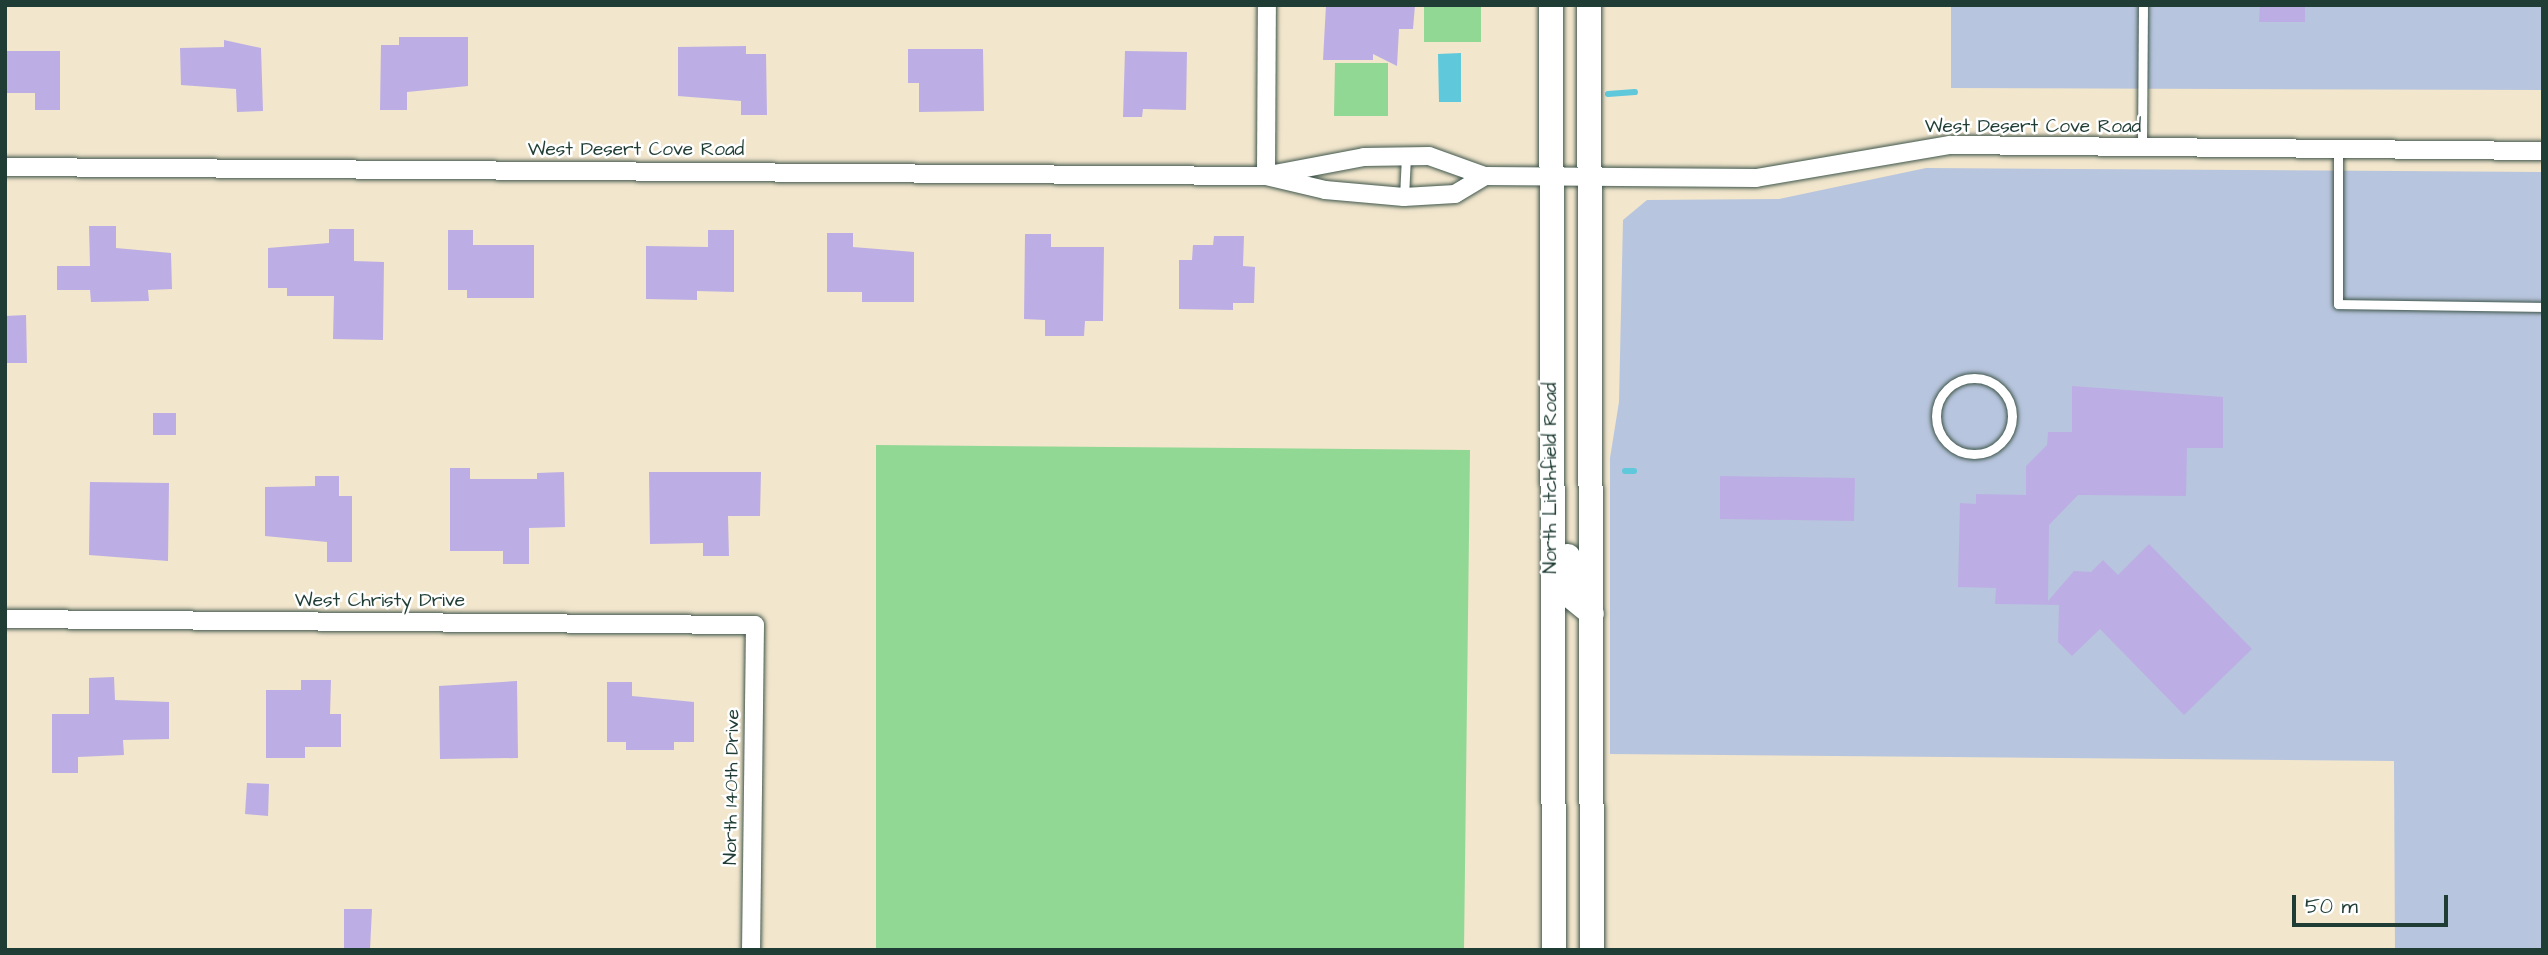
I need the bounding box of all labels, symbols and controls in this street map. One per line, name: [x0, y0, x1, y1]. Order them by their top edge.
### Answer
street label: West Desert Cove Road: [1925, 116, 2141, 138]
street label: West Desert Cove Road: [528, 139, 744, 161]
street label: North Litchfield Road: [1540, 382, 1562, 574]
street label: West Christy Drive: [295, 590, 465, 612]
street label: North 140th Drive: [719, 709, 745, 865]
scale bar: [2296, 881, 2452, 925]
text: 50 m: [2305, 892, 2358, 921]

